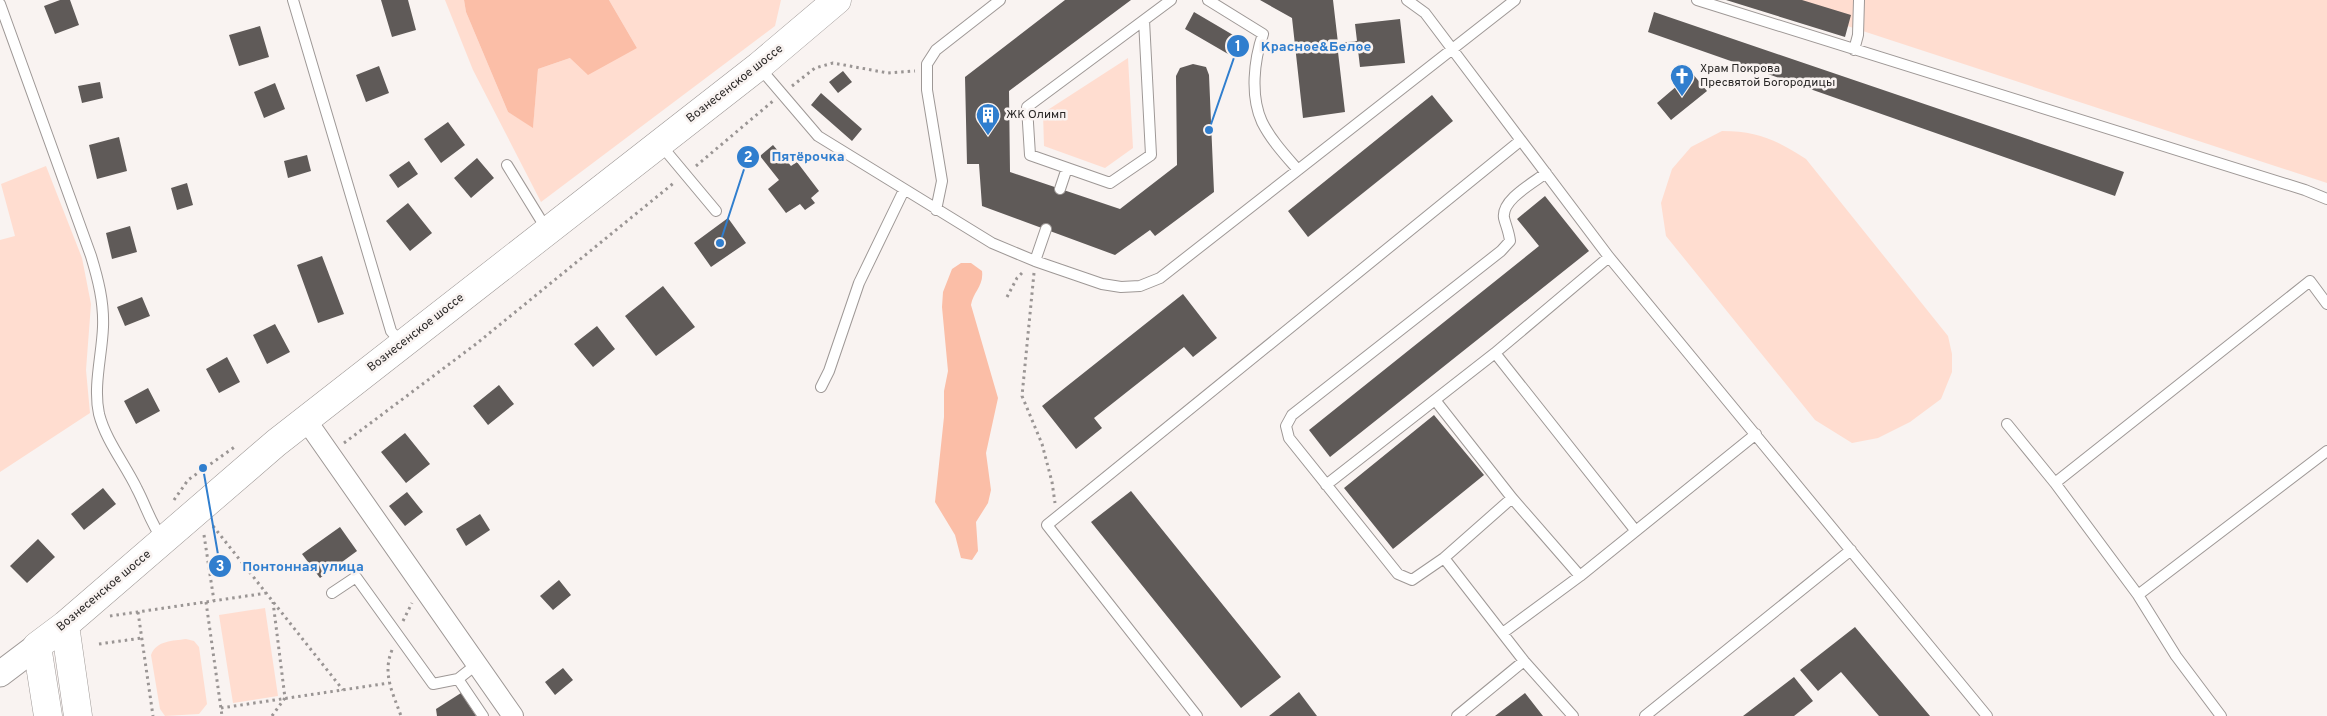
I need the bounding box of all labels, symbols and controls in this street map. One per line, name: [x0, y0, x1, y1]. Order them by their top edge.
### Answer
callout: Красное&Белое: [1226, 31, 1381, 60]
text: 1: [1235, 38, 1241, 57]
text: Красное&Белое: [1261, 39, 1371, 56]
street label: Вознесенское шоссе: [683, 41, 787, 127]
place label: Храм Покрова Пресвятой Богородицы: [1700, 61, 1835, 91]
church icon: Храм Покрова Пресвятой Богородицы: [1669, 63, 1695, 97]
building icon: ЖК Олимп: [975, 102, 1001, 136]
place label: ЖК Олимп: [1006, 107, 1066, 123]
callout: Пятёрочка: [736, 142, 854, 171]
text: 2: [743, 149, 753, 168]
text: Пятёрочка: [771, 149, 845, 166]
street label: Вознесенское шоссе: [364, 290, 468, 376]
street label: Вознесенское шоссе: [53, 547, 155, 635]
callout: Понтонная улица: [207, 551, 374, 580]
text: 3: [216, 558, 225, 577]
text: Понтонная улица: [242, 559, 364, 576]

